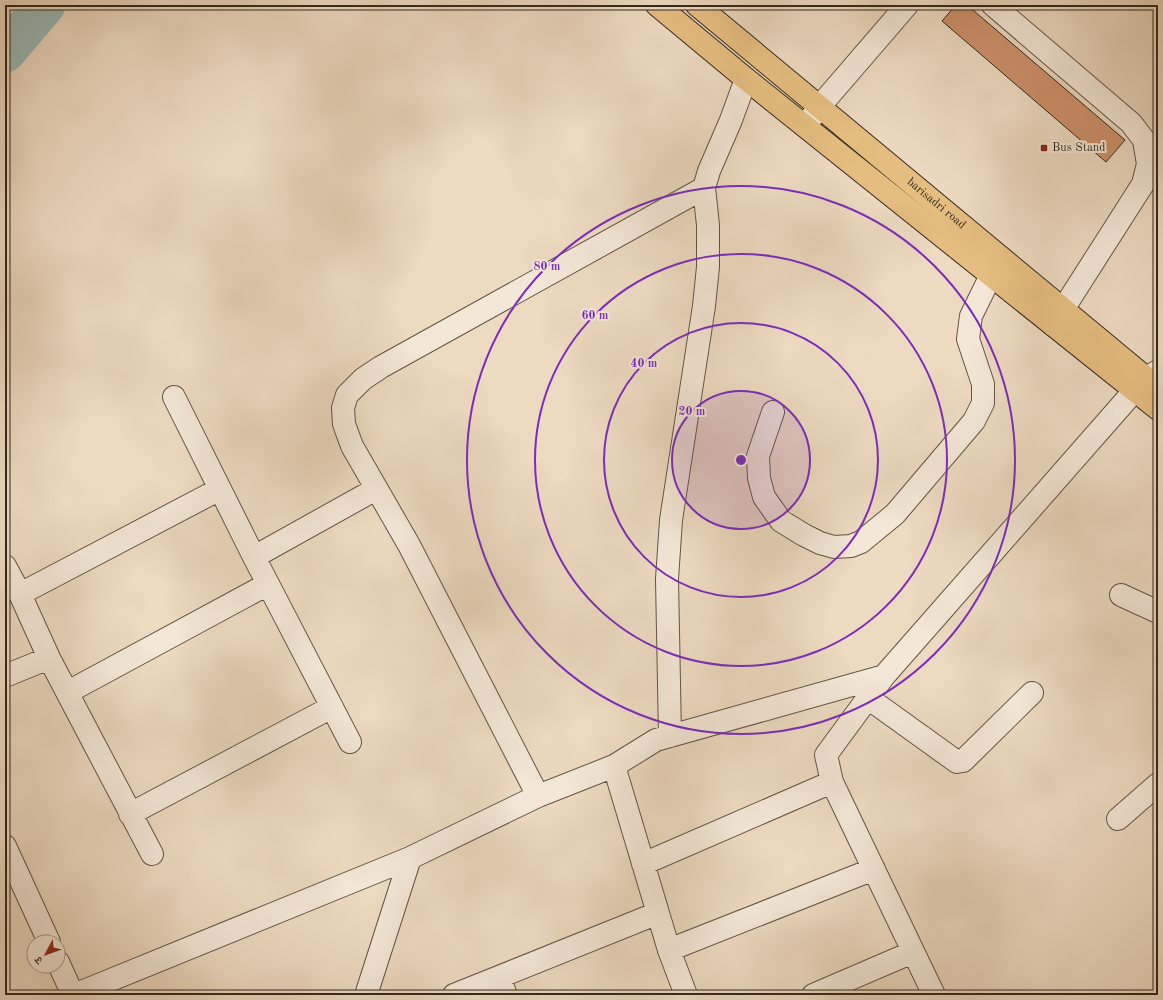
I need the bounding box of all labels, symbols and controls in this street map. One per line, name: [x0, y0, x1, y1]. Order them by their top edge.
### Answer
place label: Bus Stand: [1052, 142, 1106, 154]
marker: Bus Stand: [1039, 143, 1049, 153]
street label: barisadri road: [905, 176, 968, 231]
text: 80 m: [534, 261, 561, 273]
text: 60 m: [582, 310, 609, 322]
text: 40 m: [631, 358, 658, 370]
text: 20 m: [679, 406, 706, 418]
centre of rings: [734, 453, 748, 467]
north arrow: [26, 934, 66, 974]
text: उ: [33, 953, 46, 966]

